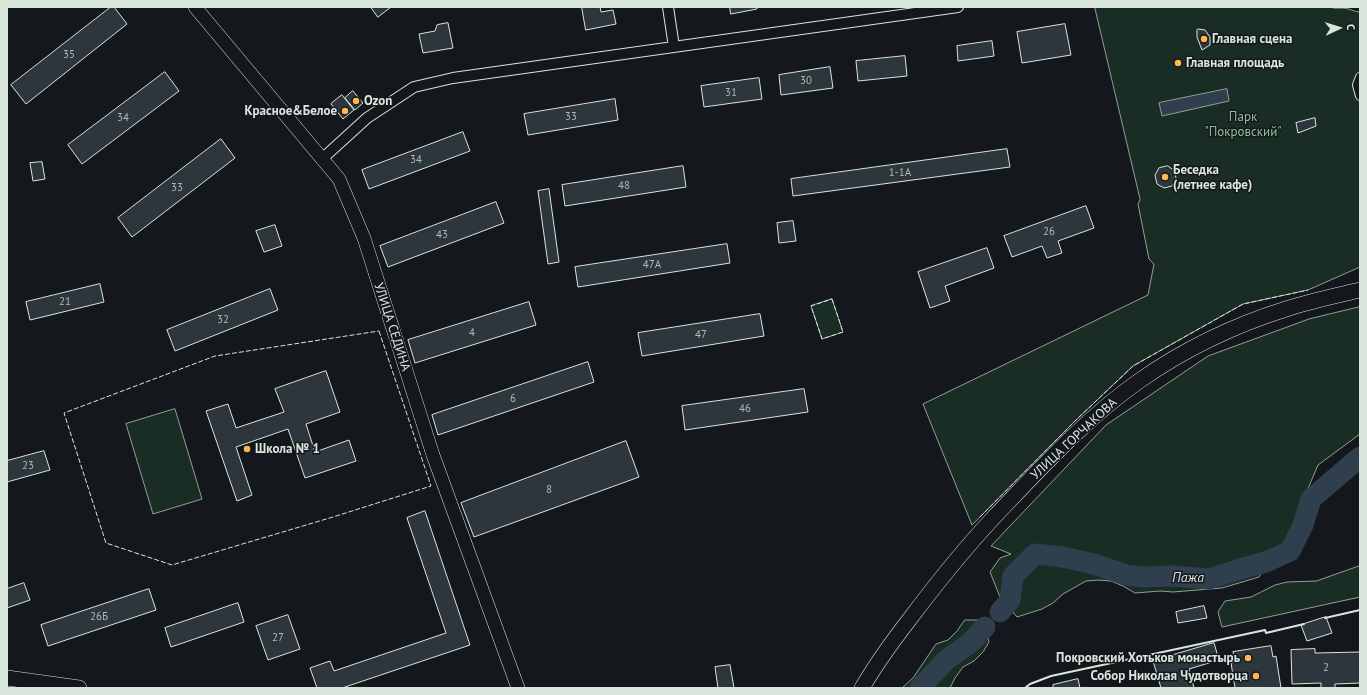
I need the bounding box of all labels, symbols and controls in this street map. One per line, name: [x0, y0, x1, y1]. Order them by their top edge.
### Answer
north arrow: [1319, 8, 1359, 48]
text: С: [1344, 24, 1358, 31]
place label: Главная сцена: [1212, 31, 1292, 47]
marker: Главная сцена: [1199, 34, 1209, 44]
house number: 35: [63, 48, 75, 62]
place label: Главная площадь: [1186, 55, 1284, 71]
marker: Главная площадь: [1173, 58, 1183, 68]
house number: 30: [800, 74, 812, 88]
house number: 31: [725, 86, 737, 100]
place label: Ozon: [364, 93, 392, 109]
marker: Ozon: [351, 96, 361, 106]
place label: Красное&Белое: [245, 103, 337, 119]
marker: Красное&Белое: [340, 106, 350, 116]
park label: Парк "Покровский": [1204, 109, 1282, 140]
house number: 33: [565, 110, 577, 124]
house number: 34: [117, 111, 129, 125]
house number: 34: [410, 153, 422, 167]
place label: Беседка (летнее кафе): [1173, 162, 1252, 193]
house number: 1-1А: [889, 166, 911, 180]
marker: Беседка (летнее кафе): [1160, 172, 1170, 182]
house number: 48: [618, 179, 630, 193]
house number: 33: [171, 181, 183, 195]
house number: 26: [1043, 225, 1055, 239]
house number: 43: [436, 228, 448, 242]
house number: 47А: [643, 258, 661, 272]
street label: УЛИЦА СЕДИНА: [370, 281, 414, 373]
house number: 21: [59, 295, 71, 309]
house number: 32: [217, 313, 229, 327]
house number: 4: [469, 326, 475, 340]
house number: 47: [695, 328, 707, 342]
house number: 6: [510, 392, 516, 406]
street label: УЛИЦА ГОРЧАКОВА: [1028, 395, 1120, 483]
house number: 46: [739, 402, 751, 416]
place label: Школа № 1: [255, 441, 320, 457]
marker: Школа № 1: [242, 444, 252, 454]
house number: 23: [22, 459, 34, 473]
house number: 8: [546, 483, 552, 497]
water label: Пажа: [1172, 570, 1204, 586]
house number: 26Б: [90, 610, 108, 624]
house number: 27: [272, 631, 284, 645]
place label: Покровский Хотьков монастырь: [1056, 650, 1240, 666]
marker: Покровский Хотьков монастырь: [1243, 653, 1253, 663]
house number: 2: [1323, 661, 1329, 675]
place label: Собор Николая Чудотворца: [1091, 668, 1248, 684]
marker: Собор Николая Чудотворца: [1251, 671, 1261, 681]

